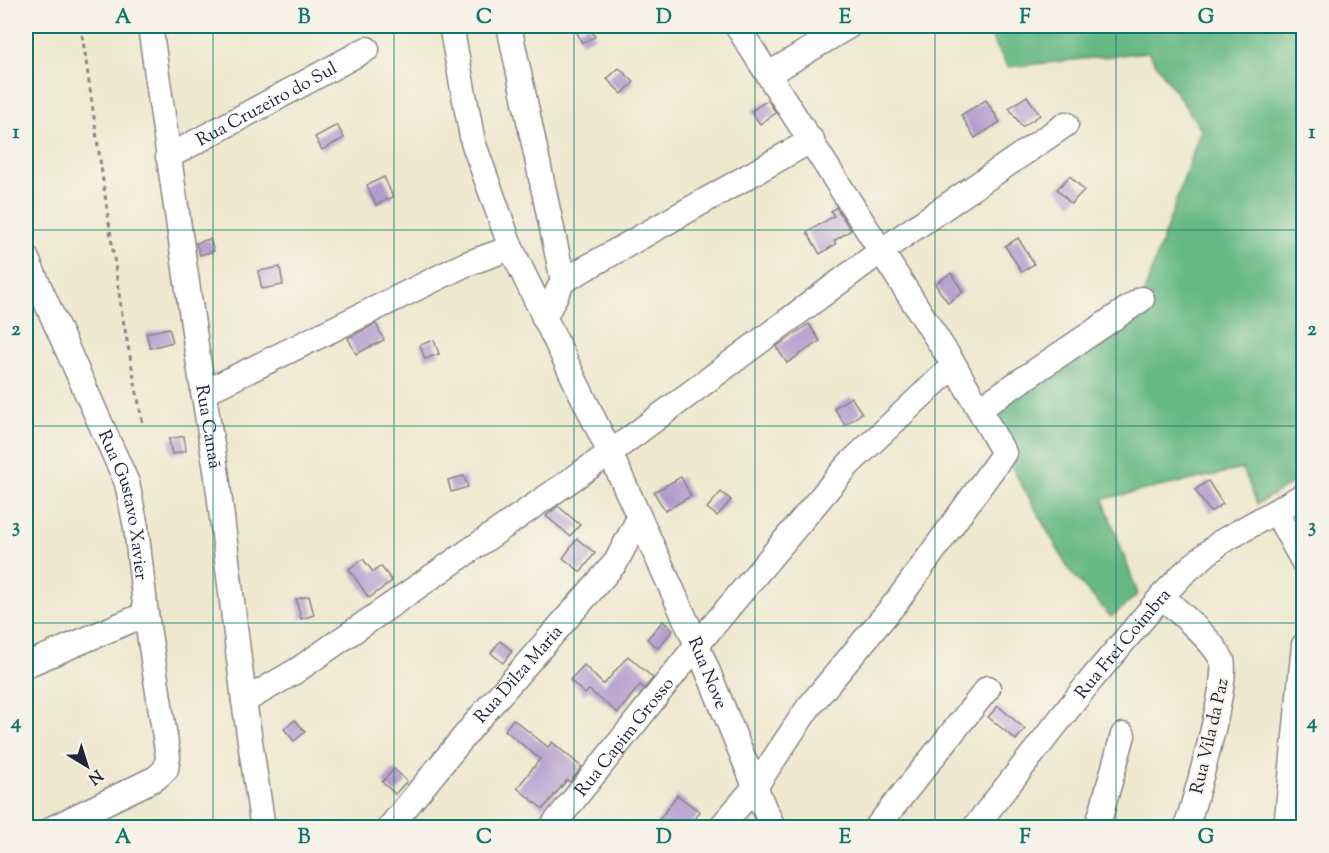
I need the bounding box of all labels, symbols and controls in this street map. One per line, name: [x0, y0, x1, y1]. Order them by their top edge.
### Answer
text: A: [115, 4, 132, 33]
text: B: [298, 4, 311, 33]
text: C: [476, 4, 492, 33]
text: D: [656, 4, 672, 33]
text: E: [839, 4, 852, 33]
text: F: [1019, 4, 1031, 33]
text: G: [1198, 4, 1215, 33]
street label: Rua Cruzeiro do Sul: [192, 56, 343, 154]
text: 1: [13, 119, 20, 148]
text: 1: [1309, 119, 1316, 148]
text: 2: [11, 316, 21, 345]
text: 2: [1307, 316, 1317, 345]
street label: Rua Canaã: [187, 383, 227, 471]
street label: Rua Gustavo Xavier: [90, 426, 153, 582]
text: 3: [12, 513, 20, 542]
text: 3: [1308, 513, 1316, 542]
street label: Rua Frei Coimbra: [1070, 583, 1178, 705]
street label: Rua Dilza Maria: [469, 620, 570, 730]
street label: Rua Nove: [680, 633, 733, 713]
street label: Rua Capim Grosso: [570, 672, 681, 803]
street label: Rua Vila da Paz: [1185, 676, 1237, 797]
text: 4: [10, 709, 21, 738]
text: 4: [1306, 709, 1317, 738]
north arrow: [57, 736, 117, 796]
text: N: [82, 763, 107, 789]
text: A: [115, 824, 132, 853]
text: B: [298, 824, 311, 853]
text: C: [476, 824, 492, 853]
text: D: [656, 824, 672, 853]
text: E: [839, 824, 852, 853]
text: F: [1019, 824, 1031, 853]
text: G: [1198, 824, 1215, 853]

